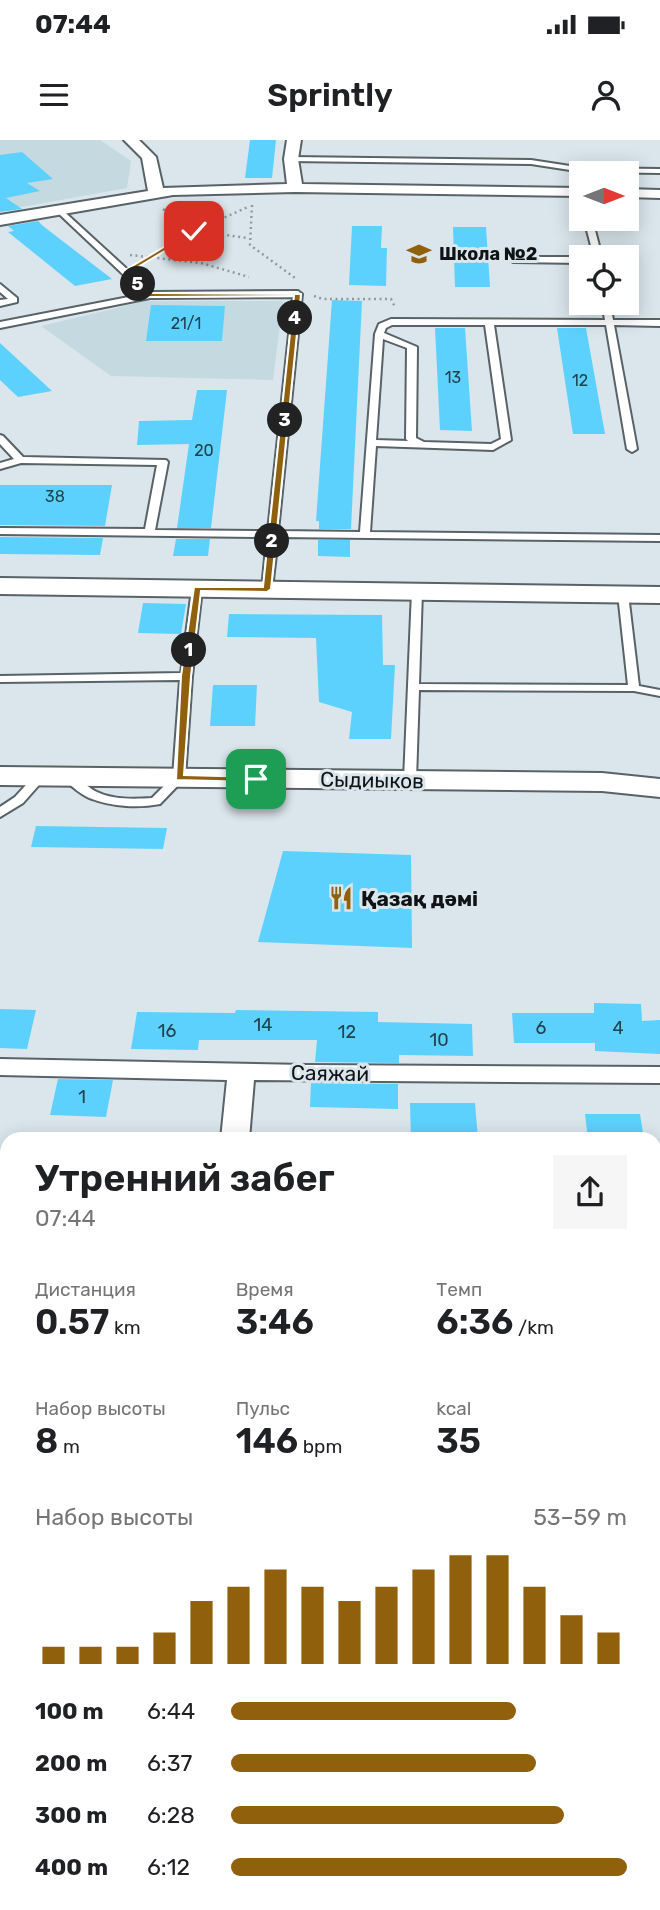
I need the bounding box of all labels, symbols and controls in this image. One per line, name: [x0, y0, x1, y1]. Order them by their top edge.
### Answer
text: 07:44: [35, 9, 111, 40]
icon: menu: [35, 76, 73, 114]
text: Sprintly: [267, 76, 393, 114]
icon: person: [587, 76, 625, 114]
north arrow: [569, 161, 639, 231]
map controls: [569, 161, 639, 315]
pin: [164, 201, 224, 261]
icon: check: [175, 212, 213, 250]
school or university icon: Школа №2: [405, 240, 433, 268]
place label: Школа №2: [439, 243, 538, 265]
button: locate: [569, 245, 639, 315]
pin: 5: [120, 267, 156, 302]
text: 5: [131, 272, 144, 295]
pin: 4: [278, 300, 312, 336]
text: 4: [288, 306, 301, 329]
house number: 21/1: [171, 314, 201, 333]
house number: 13: [445, 368, 461, 387]
house number: 12: [572, 371, 588, 390]
pin: 3: [268, 402, 302, 438]
text: 3: [278, 408, 291, 431]
house number: 20: [194, 441, 214, 460]
house number: 38: [45, 487, 65, 506]
pin: 2: [254, 524, 290, 558]
text: 2: [265, 529, 278, 552]
pin: 1: [172, 632, 206, 668]
text: 1: [184, 638, 193, 661]
pin: [226, 749, 286, 809]
icon: arrive: [237, 760, 275, 798]
street label: Сыдиыков: [320, 767, 424, 793]
restaurant icon: Қазақ дәмі: [327, 884, 355, 912]
place label: Қазақ дәмі: [361, 886, 478, 911]
house number: 14: [254, 1014, 272, 1036]
house number: 6: [536, 1017, 547, 1039]
house number: 4: [612, 1017, 624, 1039]
house number: 16: [158, 1020, 176, 1042]
house number: 12: [338, 1021, 356, 1043]
house number: 10: [429, 1029, 449, 1051]
street label: Саяжай: [291, 1060, 369, 1086]
house number: 1: [78, 1086, 86, 1108]
text: Утренний забег: [35, 1155, 335, 1201]
button: share: [553, 1155, 627, 1229]
text: 07:44: [35, 1204, 96, 1232]
text: Дистанция: [35, 1278, 136, 1301]
text: Время: [236, 1278, 294, 1301]
text: Темп: [436, 1278, 482, 1301]
text: 0.57: [35, 1301, 109, 1343]
text: 3:46: [236, 1301, 314, 1343]
text: 6:36: [436, 1301, 513, 1343]
text: km: [109, 1316, 141, 1339]
text: /km: [513, 1316, 554, 1339]
text: Набор высоты: [35, 1397, 166, 1420]
text: Пульс: [236, 1397, 290, 1420]
text: kcal: [436, 1397, 471, 1420]
text: 8: [35, 1420, 58, 1462]
text: 146: [236, 1420, 298, 1462]
text: 35: [436, 1420, 481, 1462]
text: m: [58, 1435, 80, 1458]
text: bpm: [298, 1435, 342, 1458]
text: Набор высоты: [35, 1503, 193, 1531]
text: 53–59 m: [533, 1503, 627, 1531]
text: 100 m: [35, 1697, 104, 1725]
text: 6:44: [147, 1697, 195, 1725]
text: 200 m: [35, 1749, 107, 1777]
text: 6:37: [147, 1749, 192, 1777]
text: 300 m: [35, 1801, 107, 1829]
text: 6:28: [147, 1801, 195, 1829]
text: 400 m: [35, 1853, 108, 1881]
text: 6:12: [147, 1853, 190, 1881]

